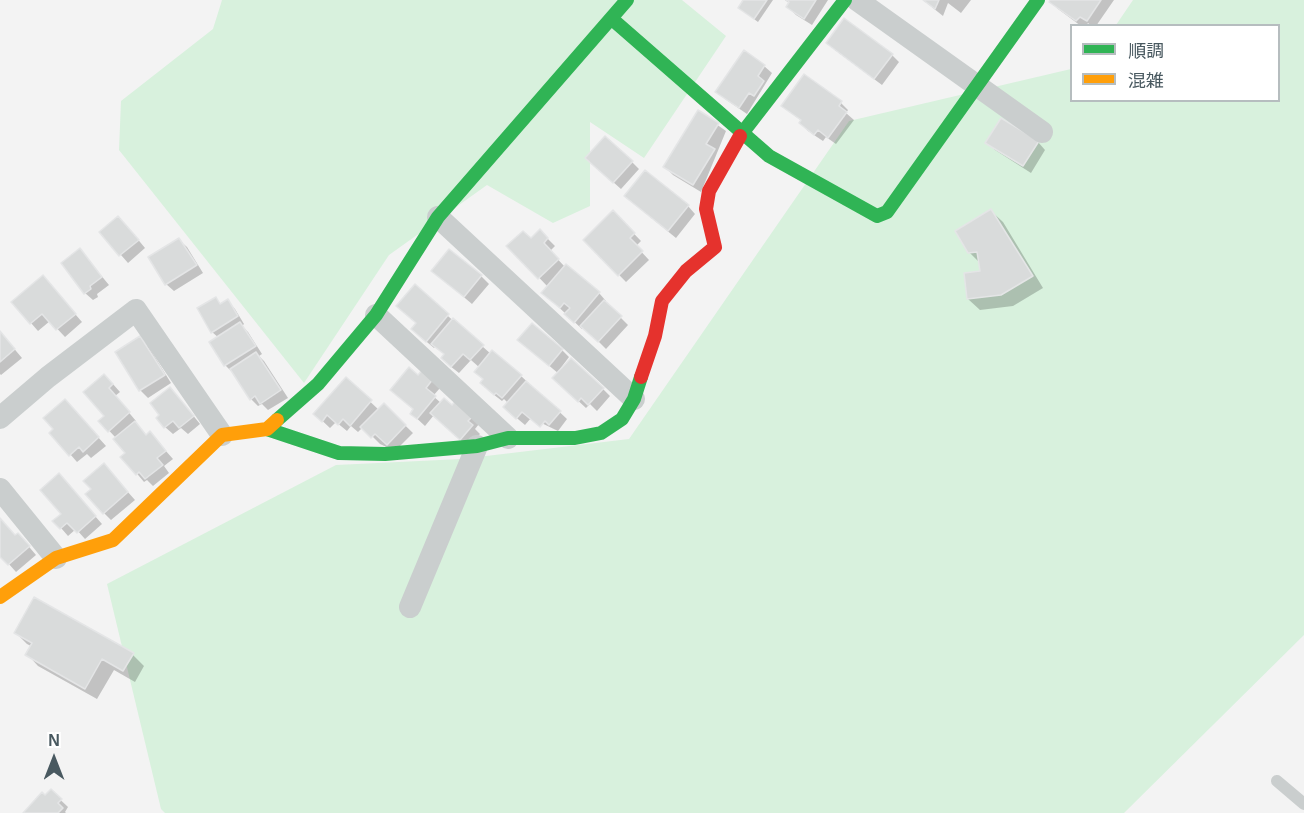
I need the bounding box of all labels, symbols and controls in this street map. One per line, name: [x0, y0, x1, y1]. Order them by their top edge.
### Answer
legend: [1070, 24, 1280, 102]
text: 順調: [1128, 41, 1164, 61]
text: 混雑: [1128, 71, 1164, 91]
north arrow: [24, 729, 84, 789]
text: N: [48, 732, 60, 749]

